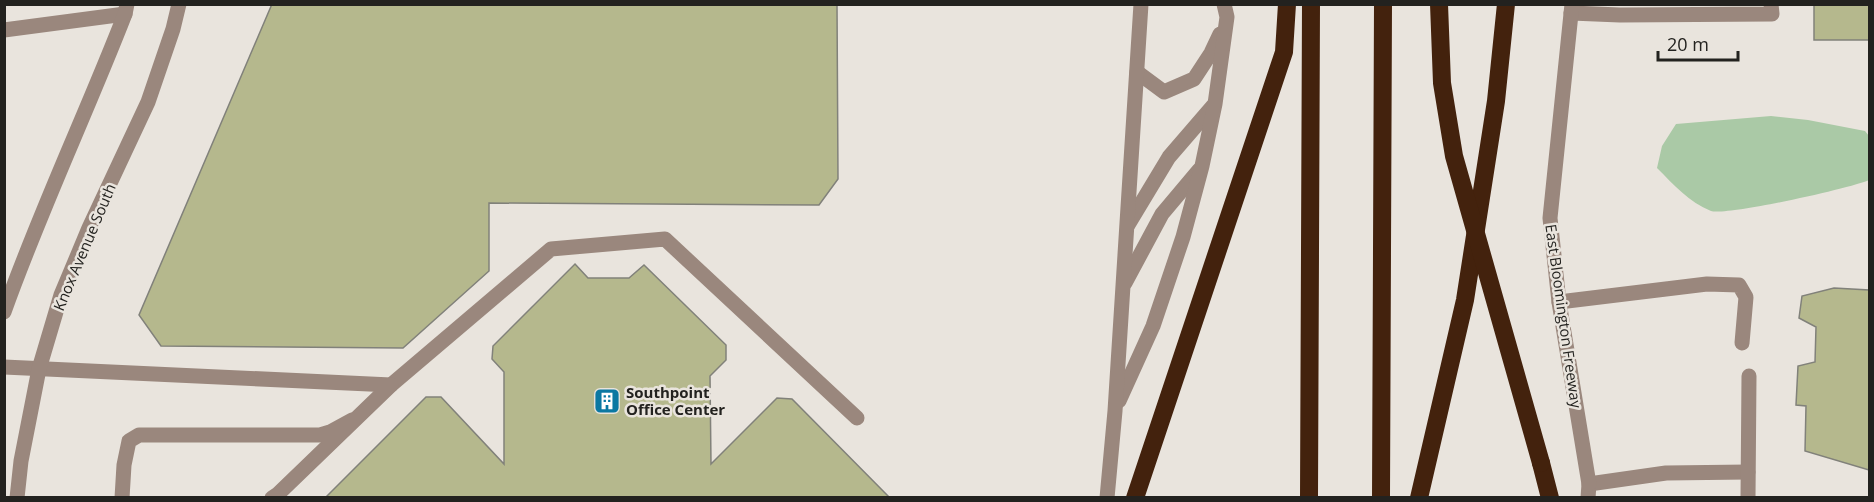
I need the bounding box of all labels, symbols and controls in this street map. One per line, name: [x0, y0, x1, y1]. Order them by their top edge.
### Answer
scale bar: [1658, 24, 1738, 62]
text: 20 m: [1667, 32, 1709, 56]
street label: Knox Avenue South: [48, 180, 120, 314]
street label: East Bloomington Freeway: [1541, 223, 1587, 410]
place label: Southpoint Office Center: [626, 382, 725, 419]
building icon: Southpoint Office Center: [592, 386, 622, 416]

